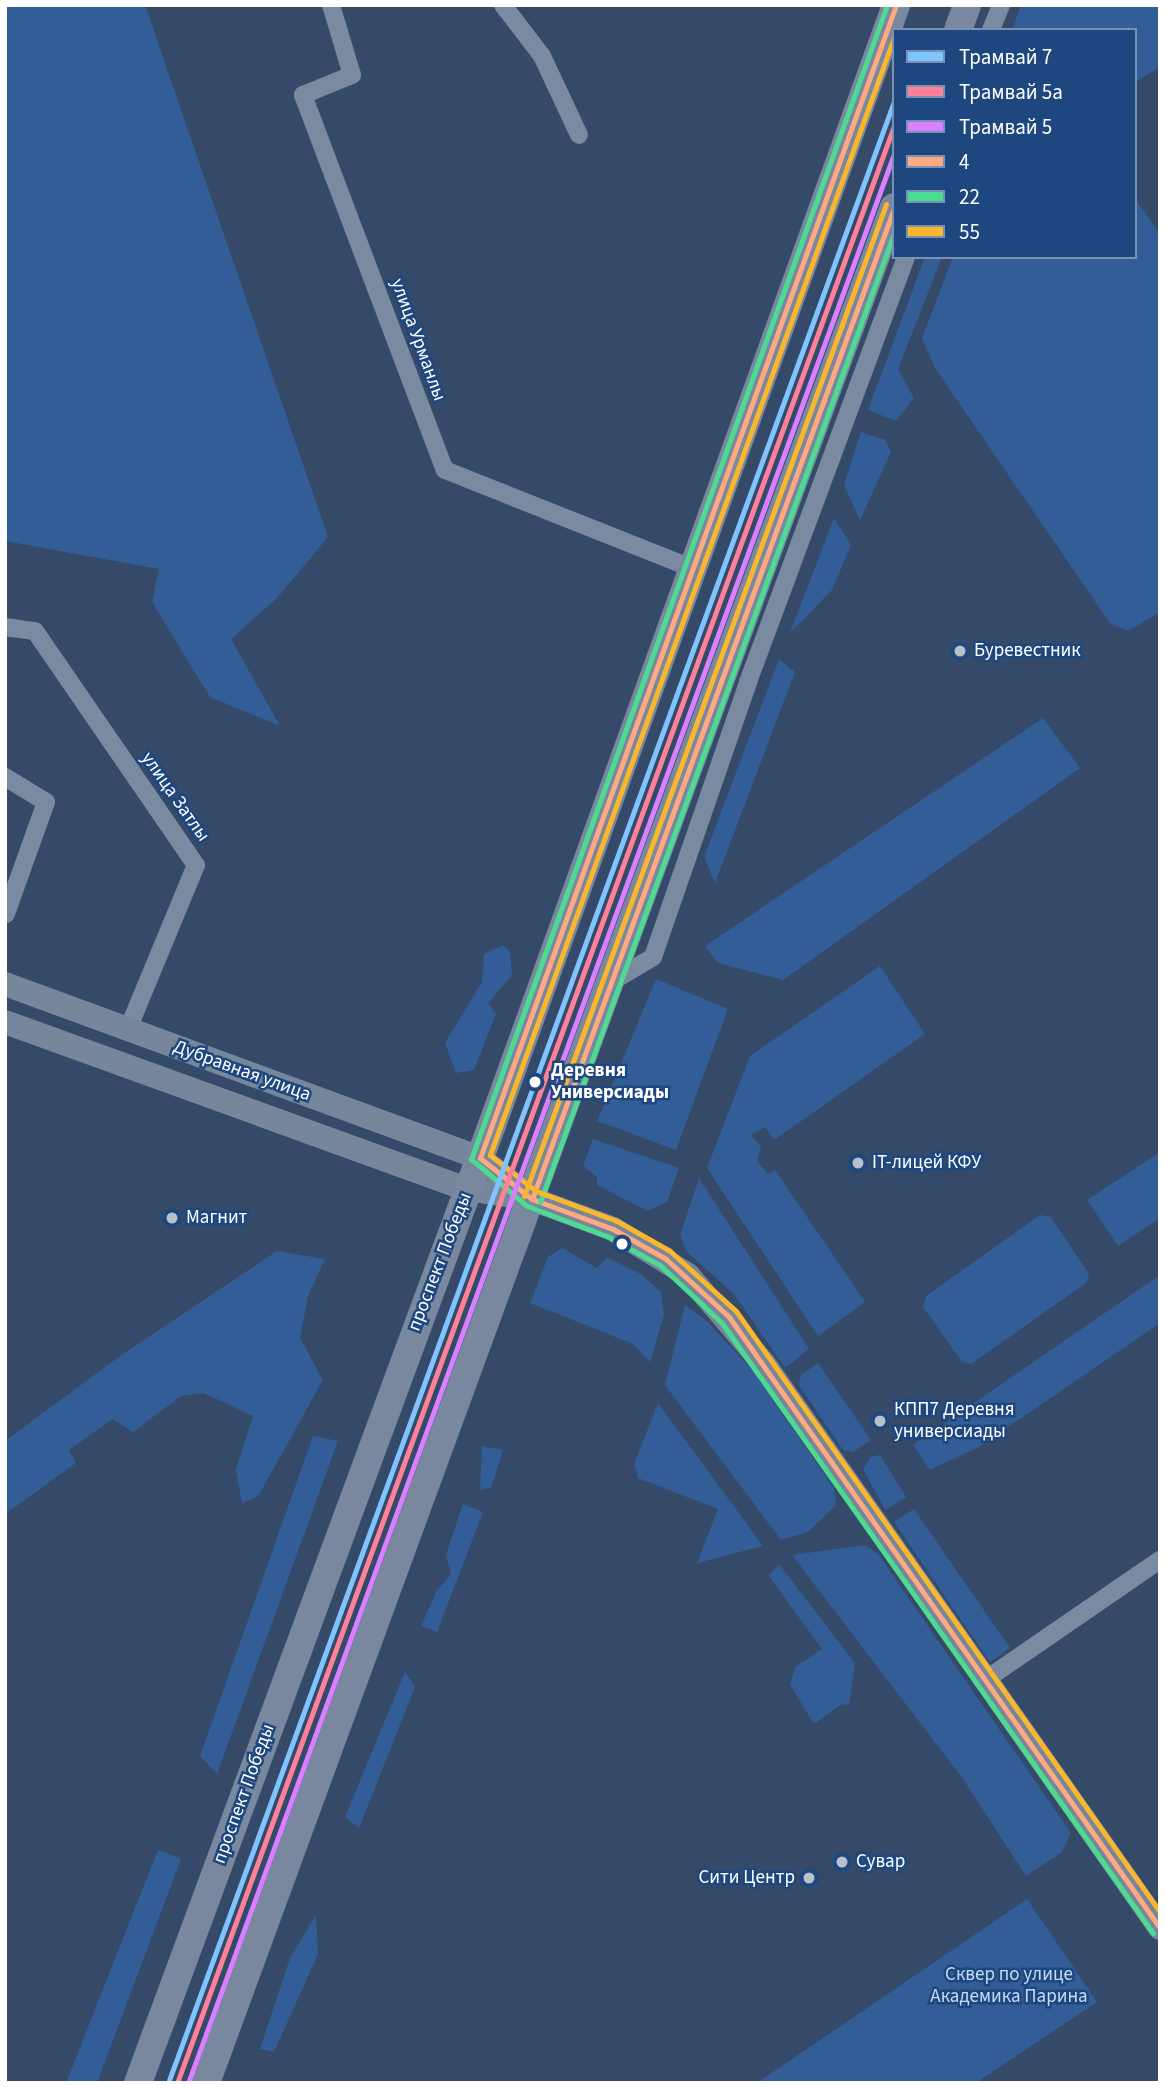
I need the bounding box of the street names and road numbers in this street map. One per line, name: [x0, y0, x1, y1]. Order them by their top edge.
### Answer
street label: улица Урманлы: [385, 276, 451, 404]
street label: улица Затлы: [136, 748, 214, 846]
street label: Дубравная улица: [170, 1036, 314, 1106]
street label: проспект Победы: [403, 1189, 477, 1335]
street label: проспект Победы: [208, 1721, 280, 1867]

